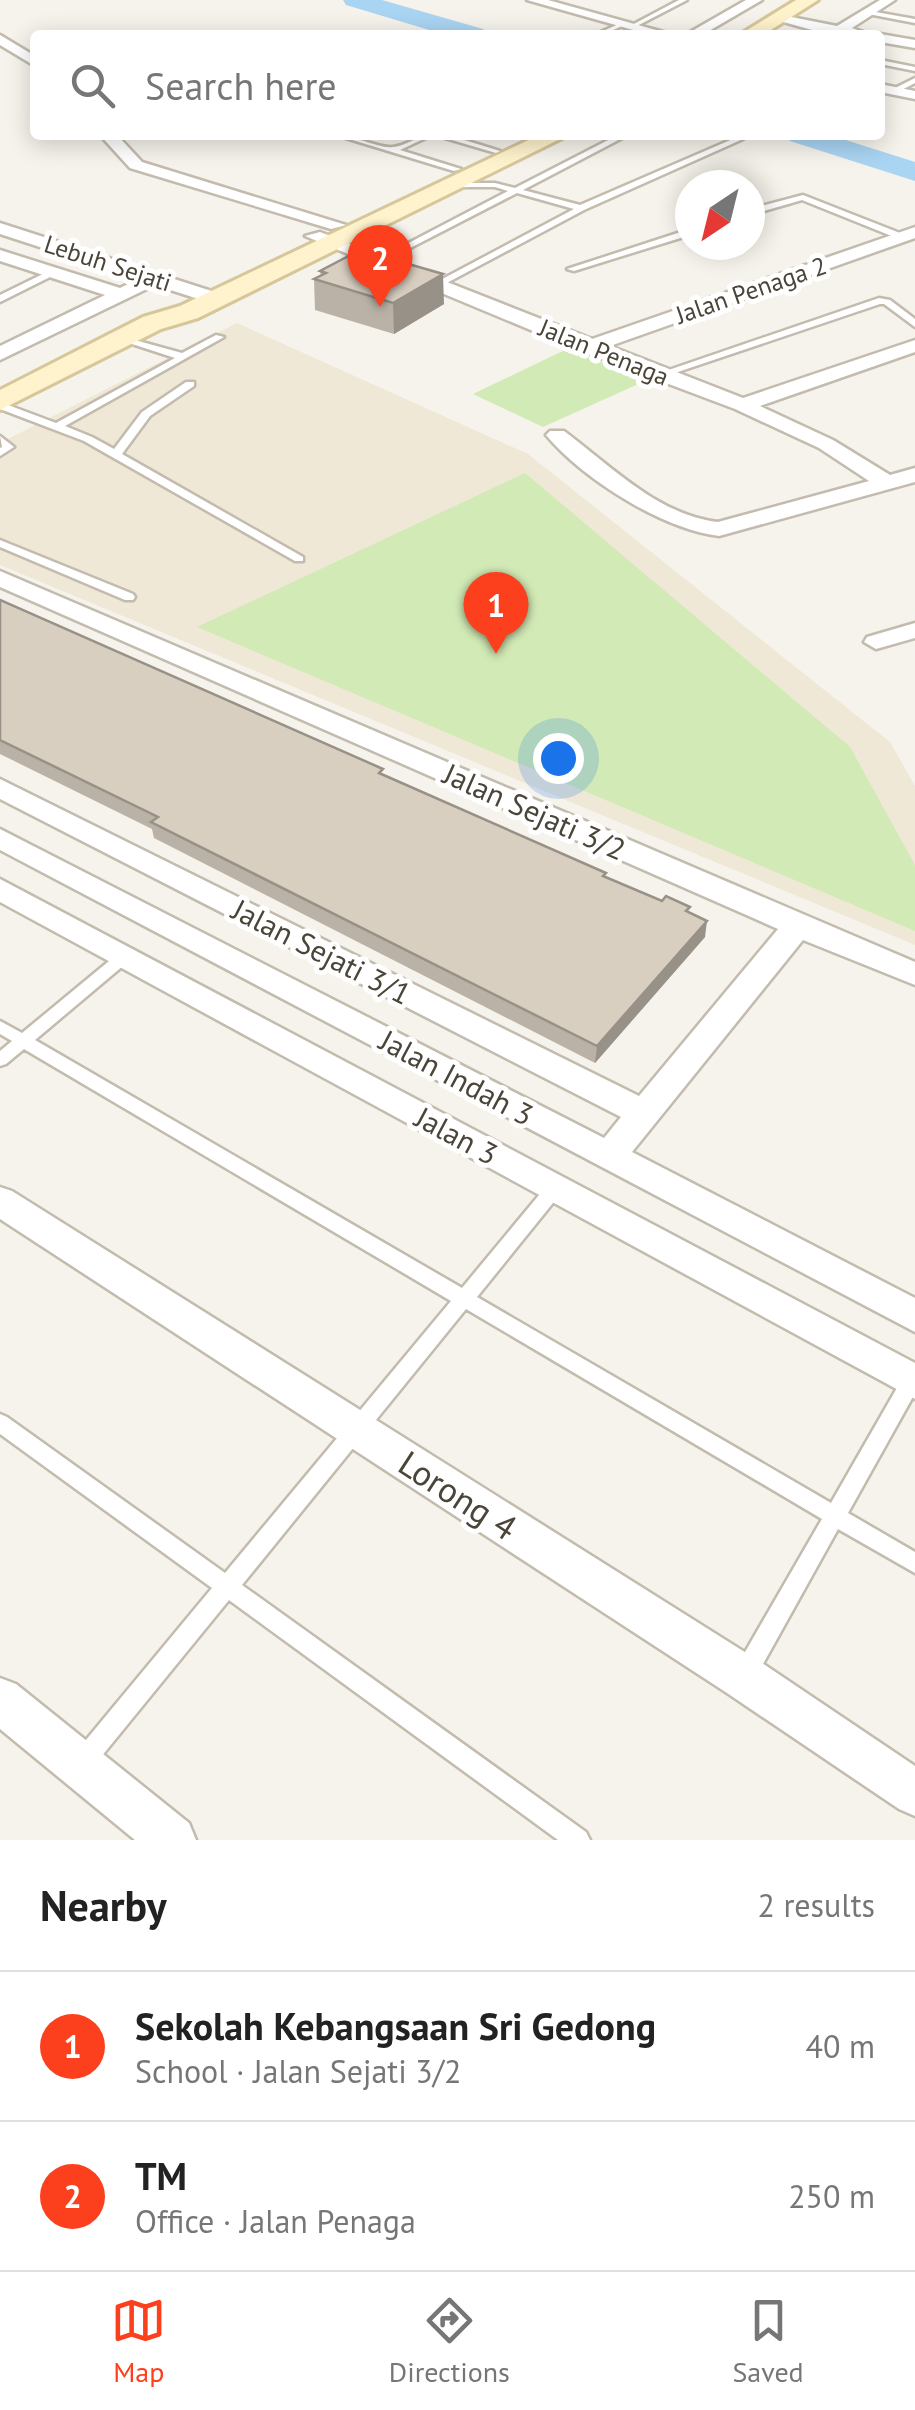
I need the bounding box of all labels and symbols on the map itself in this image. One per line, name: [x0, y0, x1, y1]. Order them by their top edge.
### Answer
north arrow: [675, 170, 765, 260]
pin: 2: [348, 224, 412, 307]
street label: Lebuh Sejati: [40, 227, 176, 299]
street label: Jalan Penaga 2: [670, 249, 831, 331]
street label: Jalan Penaga: [533, 311, 674, 393]
pin: 1: [464, 572, 528, 654]
your location: [533, 733, 584, 784]
street label: Jalan Sejati 3/2: [436, 753, 632, 869]
street label: Jalan Sejati 3/1: [224, 888, 418, 1013]
street label: Jalan Indah 3: [372, 1019, 541, 1134]
street label: Jalan 3: [407, 1096, 505, 1173]
street label: Lorong 4: [390, 1440, 526, 1550]

